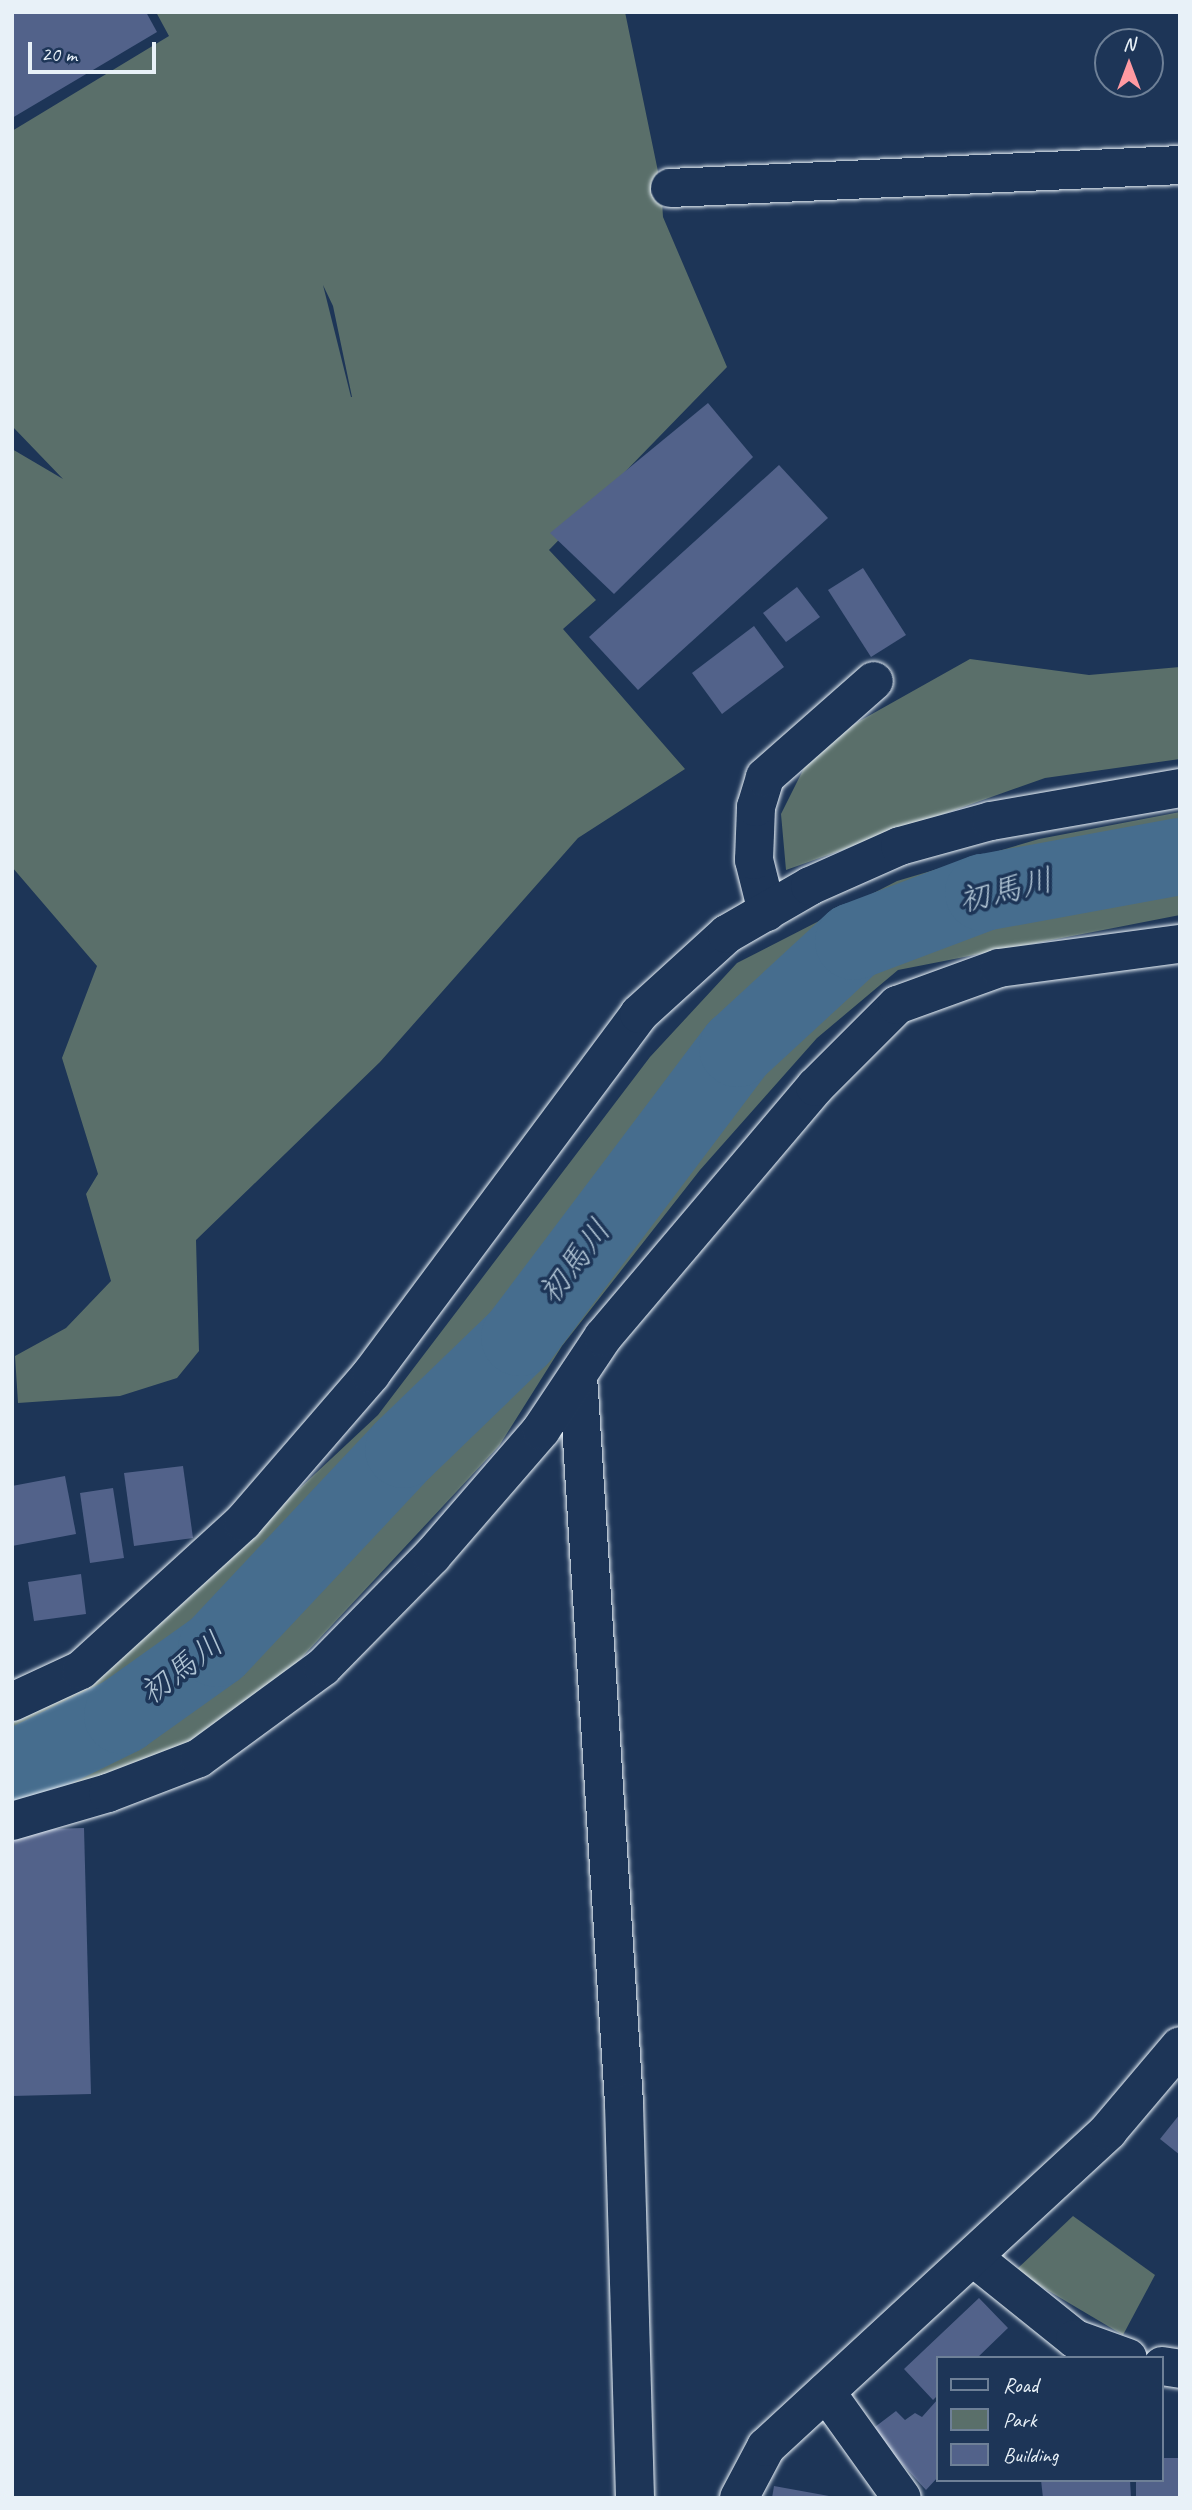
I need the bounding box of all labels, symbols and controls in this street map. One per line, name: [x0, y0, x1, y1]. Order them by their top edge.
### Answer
scale bar: [32, 28, 159, 72]
north arrow: [1094, 28, 1164, 98]
text: N: [1123, 32, 1135, 56]
text: 20 m: [41, 41, 77, 67]
water label: 初馬川: [955, 861, 1057, 921]
water label: 初馬川: [531, 1212, 619, 1312]
water label: 初馬川: [132, 1624, 232, 1714]
legend: [936, 2356, 1164, 2482]
text: Road: [1003, 2372, 1038, 2398]
text: Park: [1003, 2407, 1036, 2433]
text: Building: [1003, 2442, 1058, 2468]

